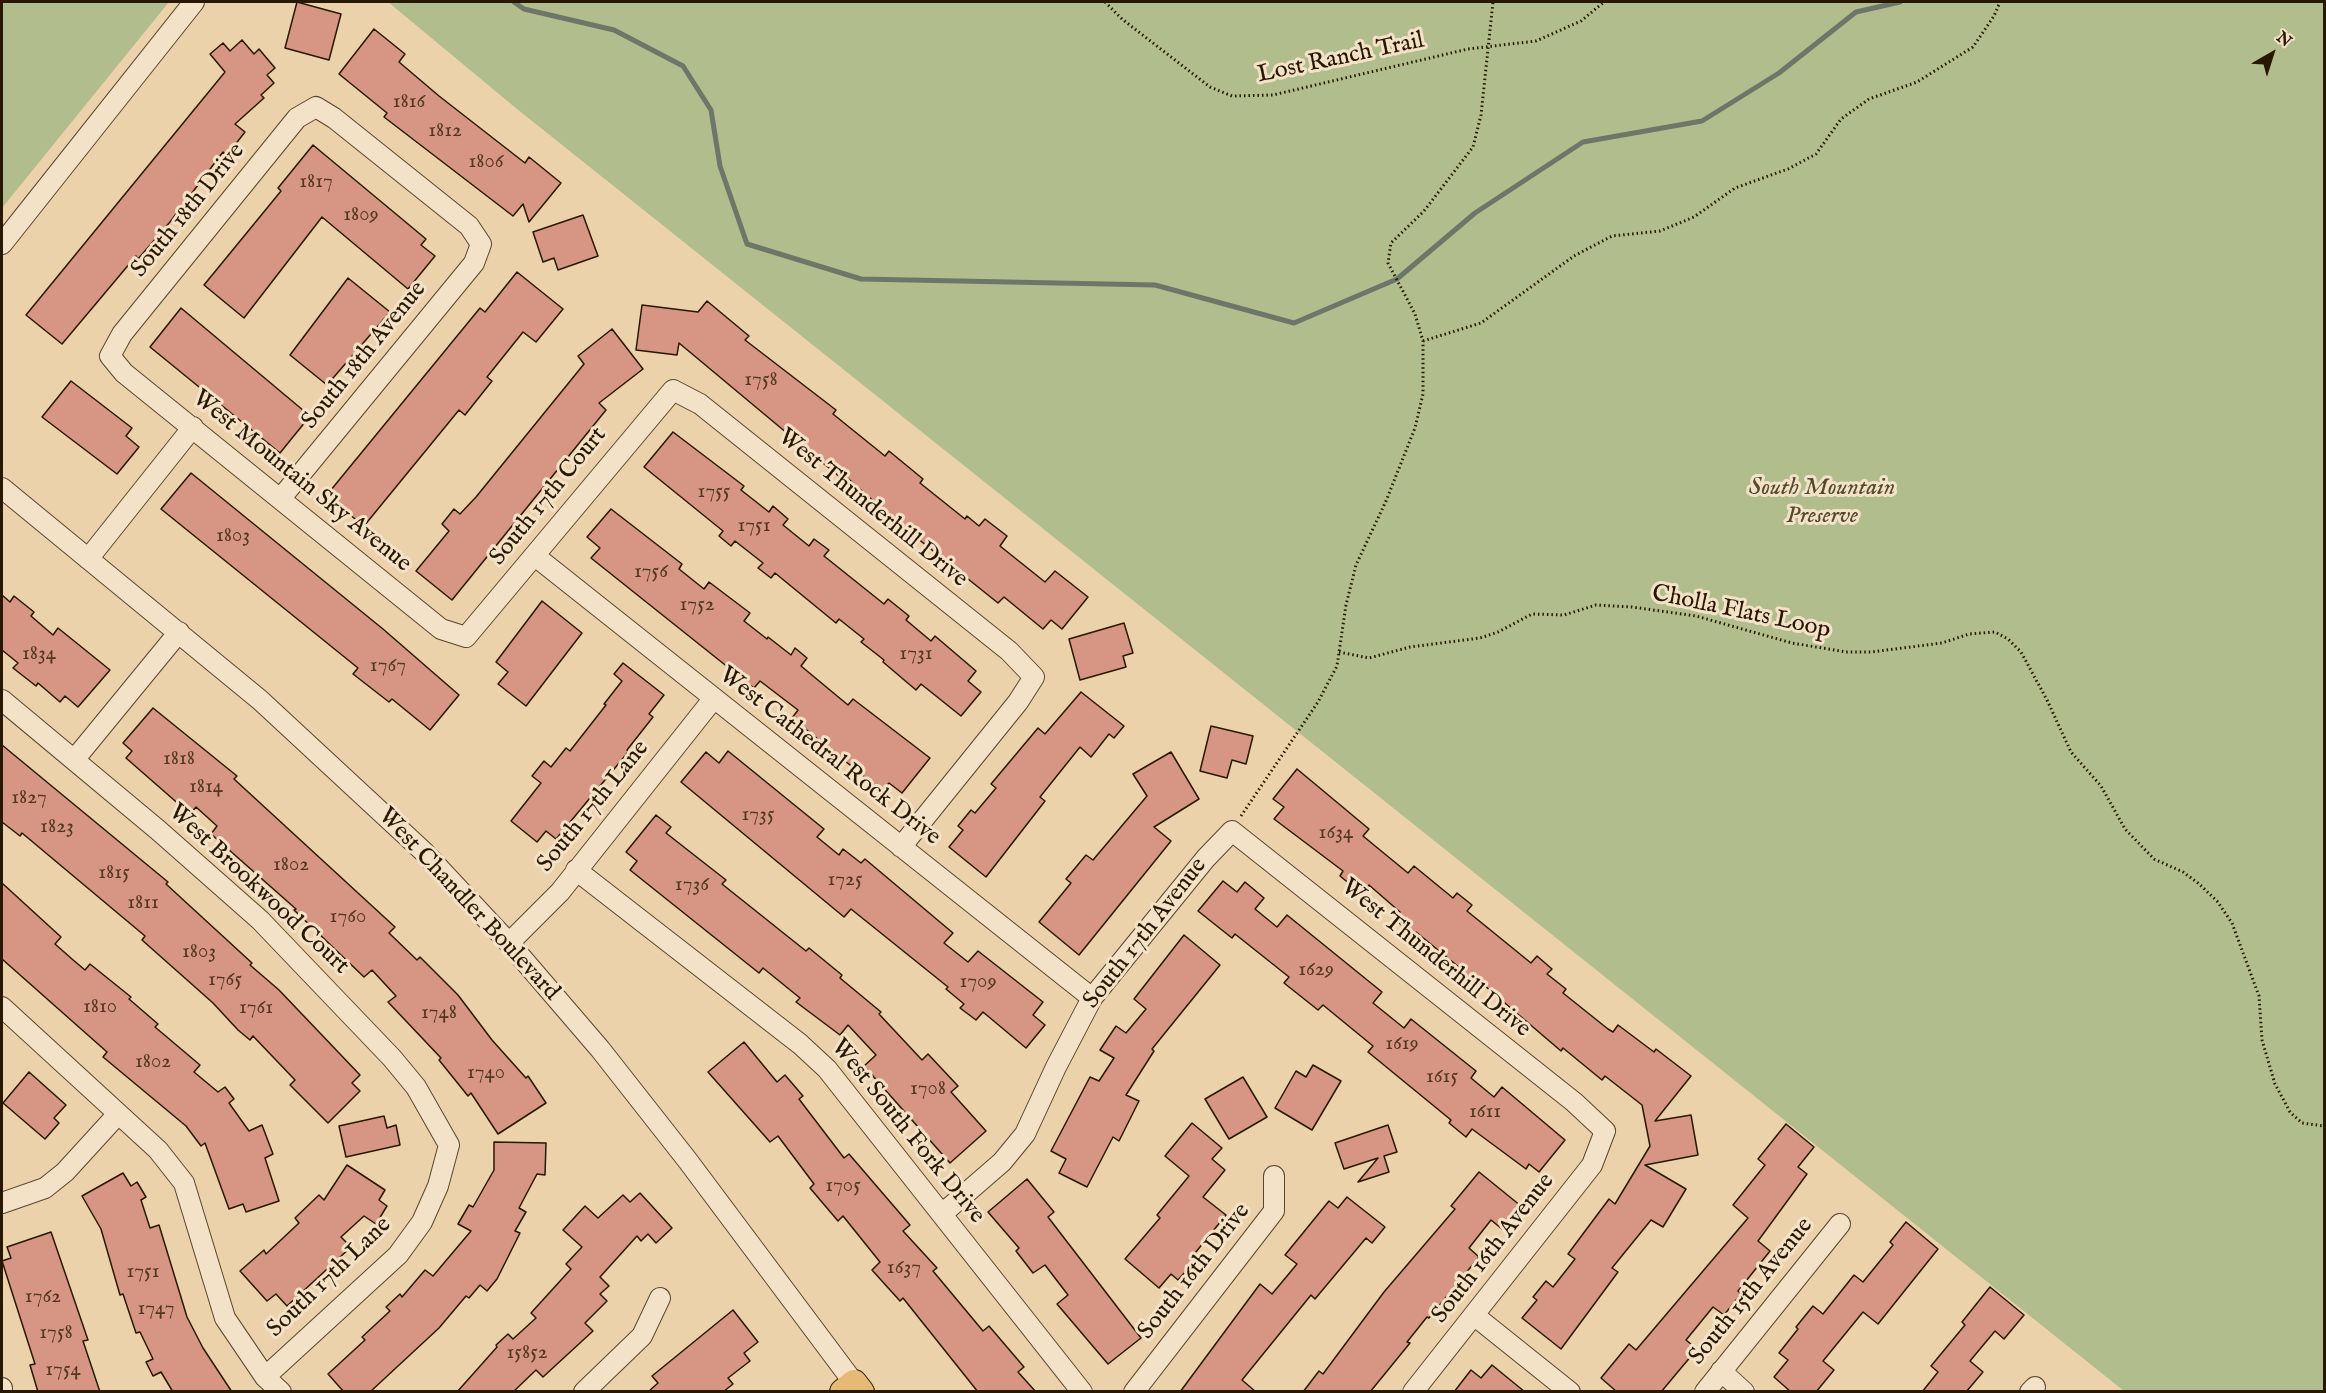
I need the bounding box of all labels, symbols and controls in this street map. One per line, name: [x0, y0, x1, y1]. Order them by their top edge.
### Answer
north arrow: [2242, 24, 2302, 84]
street label: Lost Ranch Trail: [1255, 27, 1427, 91]
text: N: [2272, 28, 2295, 52]
house number: 1816: [393, 90, 425, 116]
house number: 1812: [428, 119, 462, 145]
street label: South 18th Drive: [126, 138, 252, 284]
house number: 1806: [468, 150, 504, 176]
house number: 1817: [299, 170, 333, 196]
house number: 1809: [343, 203, 379, 229]
street label: South 18th Avenue: [297, 276, 433, 436]
house number: 1758: [744, 368, 778, 394]
street label: West Mountain Sky Avenue: [186, 385, 416, 579]
street label: South 17th Court: [484, 422, 614, 572]
street label: West Thunderhill Drive: [771, 424, 973, 594]
park label: South Mountain Preserve: [1749, 475, 1895, 531]
house number: 1755: [698, 480, 730, 506]
house number: 1751: [737, 514, 771, 540]
house number: 1803: [216, 524, 250, 550]
house number: 1756: [634, 560, 668, 586]
street label: Cholla Flats Loop: [1649, 580, 1833, 646]
house number: 1752: [679, 593, 715, 619]
house number: 1834: [22, 642, 56, 668]
house number: 1731: [899, 642, 933, 668]
house number: 1767: [370, 654, 406, 680]
street label: West Cathedral Rock Drive: [712, 662, 946, 852]
street label: South 17th Lane: [532, 735, 656, 879]
house number: 1818: [163, 747, 195, 773]
house number: 1814: [189, 775, 223, 801]
house number: 1827: [11, 786, 47, 812]
street label: West Brookwood Court: [162, 799, 354, 981]
street label: West Chandler Boulevard: [371, 803, 565, 1007]
house number: 1735: [741, 803, 775, 829]
house number: 1823: [40, 815, 74, 841]
house number: 1634: [1319, 821, 1353, 847]
house number: 1802: [273, 853, 309, 879]
street label: South 17th Avenue: [1078, 853, 1214, 1015]
house number: 1815: [98, 861, 130, 887]
house number: 1725: [827, 868, 863, 894]
house number: 1736: [675, 873, 709, 899]
street label: West Thunderhill Drive: [1334, 874, 1536, 1044]
house number: 1811: [127, 891, 159, 917]
house number: 1760: [330, 905, 366, 931]
house number: 1803: [182, 940, 216, 966]
house number: 1629: [1298, 958, 1334, 984]
house number: 1765: [208, 968, 242, 994]
house number: 1709: [959, 970, 997, 996]
house number: 1810: [83, 995, 117, 1021]
house number: 1761: [239, 996, 273, 1022]
house number: 1748: [421, 1001, 457, 1027]
house number: 1619: [1385, 1032, 1419, 1058]
street label: West South Fork Drive: [824, 1034, 990, 1230]
house number: 1802: [135, 1050, 171, 1076]
house number: 1740: [467, 1061, 505, 1087]
house number: 1615: [1426, 1065, 1458, 1091]
house number: 1708: [910, 1077, 946, 1103]
house number: 1611: [1469, 1100, 1501, 1126]
street label: South 16th Avenue: [1426, 1168, 1562, 1330]
house number: 1705: [825, 1174, 861, 1200]
street label: South 16th Drive: [1133, 1198, 1257, 1346]
street label: South 17th Lane: [262, 1212, 398, 1344]
street label: South 15th Avenue: [1684, 1213, 1820, 1371]
house number: 1637: [887, 1256, 921, 1282]
house number: 1751: [126, 1260, 160, 1286]
house number: 1762: [25, 1285, 61, 1311]
house number: 1747: [137, 1297, 175, 1323]
house number: 1758: [39, 1321, 73, 1347]
house number: 15852: [506, 1341, 548, 1367]
house number: 1754: [45, 1358, 81, 1384]

